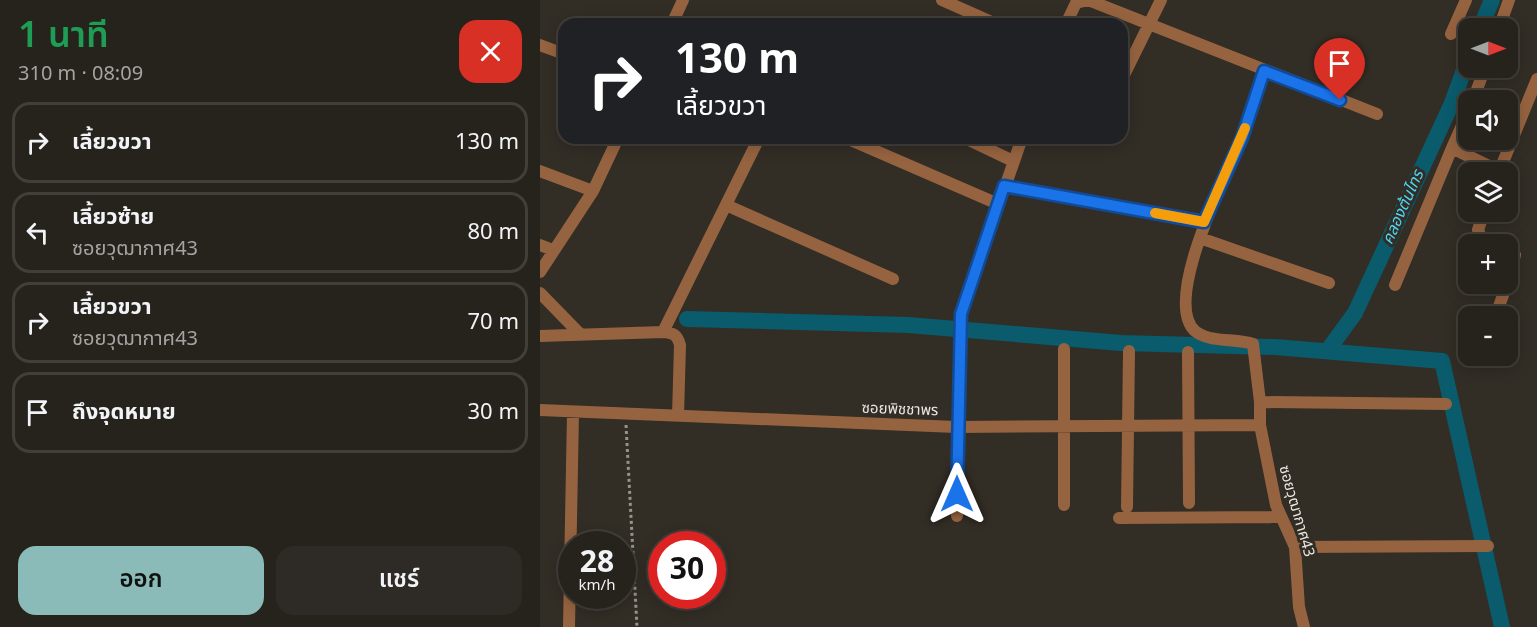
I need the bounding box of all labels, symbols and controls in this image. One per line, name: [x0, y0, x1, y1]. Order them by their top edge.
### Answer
text: 1 นาที: [18, 9, 109, 63]
north arrow: [1458, 18, 1518, 78]
map controls: [1458, 18, 1518, 366]
button: close: [459, 20, 522, 83]
text: 130 m: [675, 28, 799, 92]
pin: [1314, 38, 1365, 100]
icon: right: [576, 42, 654, 120]
icon: arrive: [1323, 47, 1356, 80]
text: 310 m · 08:09: [18, 59, 143, 89]
text: เลี้ยวขวา: [675, 86, 766, 127]
button: sound: [1458, 90, 1518, 150]
icon: right: [21, 126, 54, 159]
text: เลี้ยวขวา: [72, 126, 152, 159]
text: 130 m: [455, 126, 519, 159]
button: layers: [1458, 162, 1518, 222]
water label: คลองต้นไทร: [1376, 165, 1430, 248]
text: เลี้ยวซ้าย: [72, 201, 154, 234]
icon: left: [21, 216, 54, 249]
text: 80 m: [468, 216, 519, 249]
text: ซอยวุฒากาศ43: [72, 234, 198, 264]
button: +: [1458, 234, 1518, 294]
text: เลี้ยวขวา: [72, 291, 152, 324]
icon: right: [21, 306, 54, 339]
text: 70 m: [468, 306, 519, 339]
button: −: [1458, 306, 1518, 366]
text: ซอยวุฒากาศ43: [72, 324, 198, 354]
icon: arrive: [21, 396, 54, 429]
text: ถึงจุดหมาย: [72, 396, 176, 429]
text: 30 m: [468, 396, 519, 429]
street label: ซอยพิชชาพร: [861, 397, 939, 422]
position arrow: [925, 462, 989, 526]
street label: ซอยวุฒากาศ43: [1272, 463, 1321, 560]
speed limit sign: 30: [648, 531, 726, 609]
text: 28: [580, 540, 614, 586]
button: ออก: [18, 546, 264, 615]
button: แชร์: [276, 546, 522, 615]
text: km/h: [579, 574, 615, 597]

